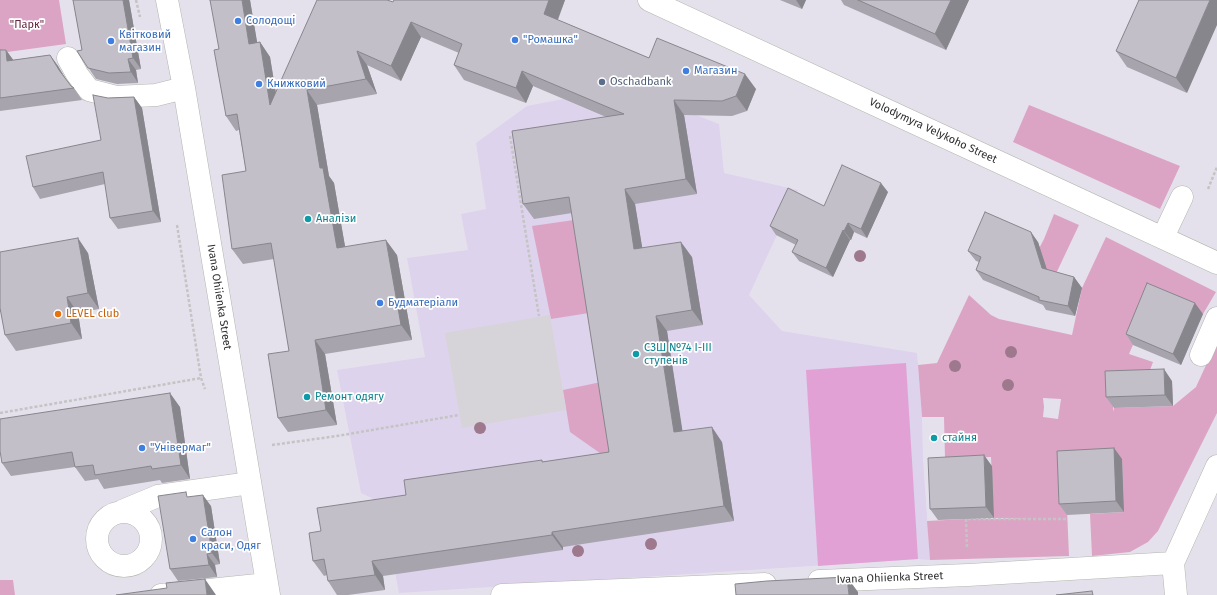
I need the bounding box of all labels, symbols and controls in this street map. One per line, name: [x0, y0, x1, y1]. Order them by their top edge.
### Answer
place label: Солодощі: [246, 14, 295, 28]
marker: Солодощі: [233, 16, 243, 26]
park label: "Парк": [10, 18, 44, 32]
place label: Квітковий магазин: [119, 28, 171, 54]
place label: "Ромашка": [523, 33, 578, 47]
marker: "Ромашка": [510, 35, 520, 45]
marker: Квітковий магазин: [106, 36, 116, 46]
place label: Магазин: [694, 64, 737, 78]
marker: Магазин: [681, 66, 691, 76]
place label: Oschadbank: [610, 75, 672, 89]
place label: Книжковий: [267, 77, 326, 91]
marker: Oschadbank: [597, 77, 607, 87]
marker: Книжковий: [254, 79, 264, 89]
street label: Volodymyra Velykoho Street: [867, 96, 999, 166]
place label: Аналізи: [316, 212, 356, 226]
marker: Аналізи: [303, 214, 313, 224]
street label: Ivana Ohiienka Street: [204, 243, 234, 351]
place label: Будматеріали: [388, 296, 458, 310]
marker: Будматеріали: [375, 298, 385, 308]
place label: LEVEL club: [66, 307, 119, 321]
marker: LEVEL club: [53, 309, 63, 319]
place label: СЗШ №74 І-ІІІ ступенів: [644, 341, 712, 367]
marker: СЗШ №74 І-ІІІ ступенів: [631, 349, 641, 359]
place label: Ремонт одягу: [315, 390, 384, 404]
marker: Ремонт одягу: [302, 392, 312, 402]
place label: стайня: [942, 431, 977, 445]
marker: стайня: [929, 433, 939, 443]
place label: "Універмаг": [150, 441, 211, 455]
marker: "Універмаг": [137, 443, 147, 453]
place label: Салон краси, Одяг: [201, 526, 261, 552]
marker: Салон краси, Одяг: [188, 534, 198, 544]
street label: Ivana Ohiienka Street: [836, 570, 944, 586]

